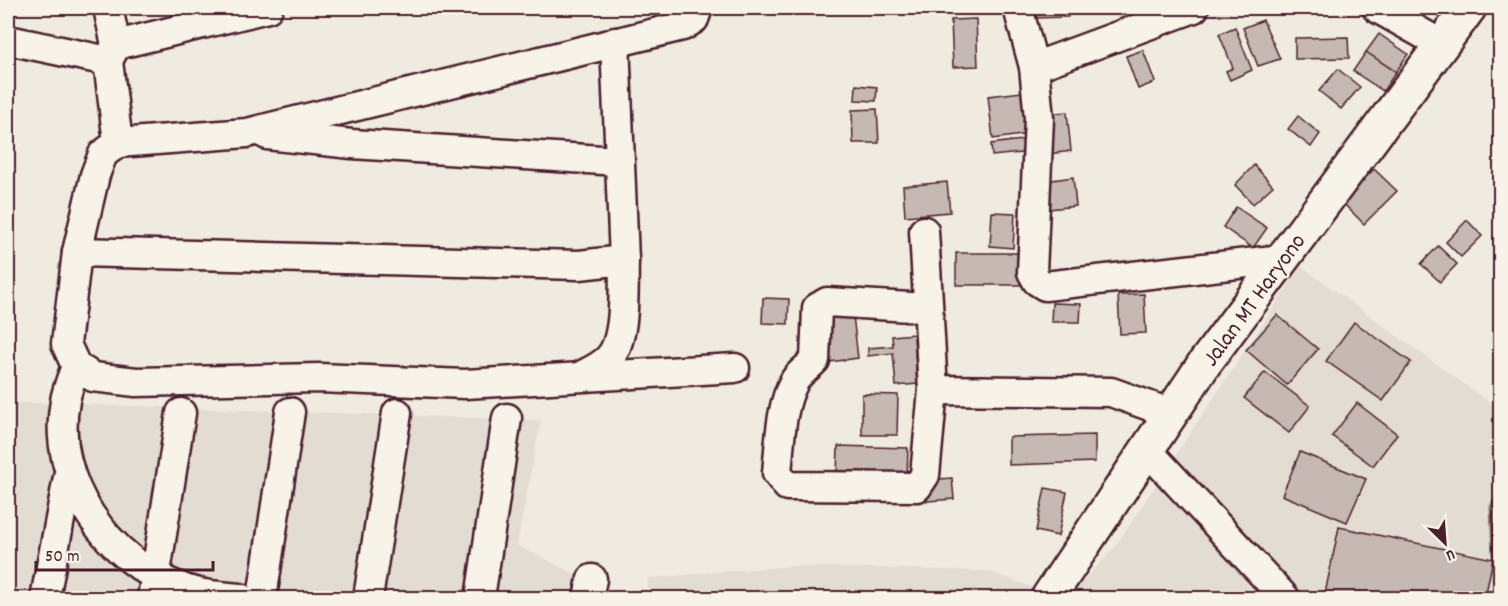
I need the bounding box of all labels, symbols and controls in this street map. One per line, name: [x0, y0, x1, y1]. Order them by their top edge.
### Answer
street label: Jalan MT Haryono: [1195, 227, 1315, 374]
north arrow: [1415, 513, 1475, 573]
scale bar: [36, 534, 213, 572]
text: U: [1442, 542, 1459, 567]
text: 50 m: [45, 545, 80, 570]

